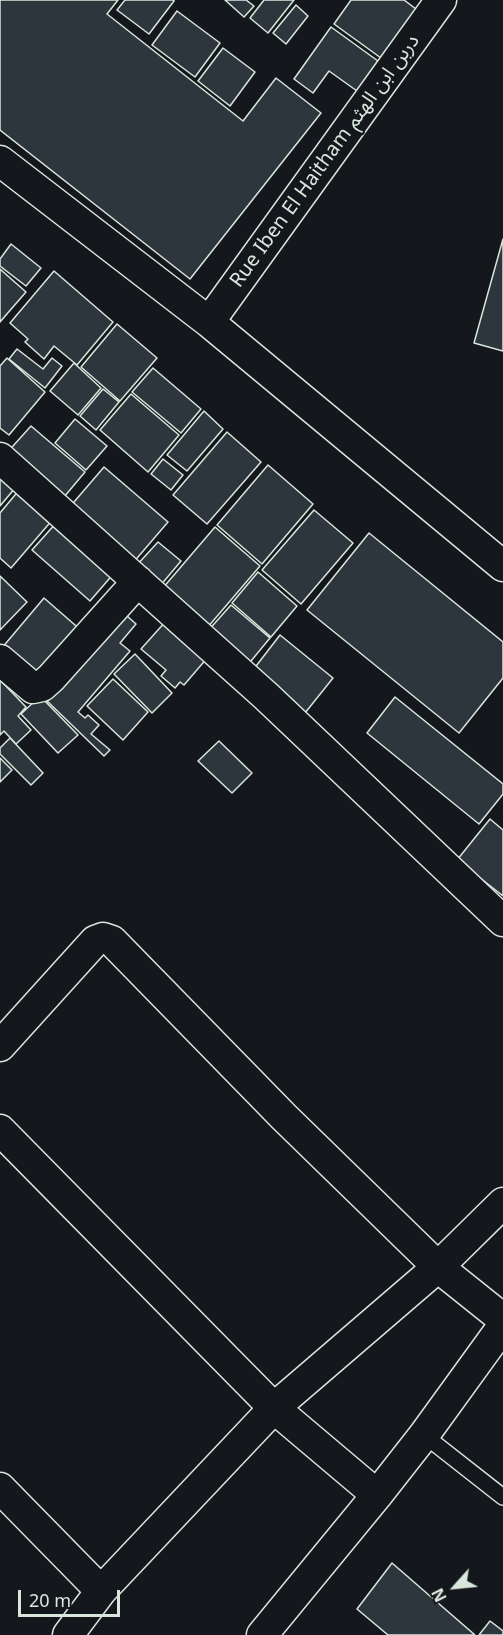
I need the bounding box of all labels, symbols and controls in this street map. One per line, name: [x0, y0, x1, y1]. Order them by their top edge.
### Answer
street label: Rue Iben El Haitham دربن ابن الهثم: [225, 30, 425, 292]
north arrow: [425, 1557, 485, 1617]
scale bar: [21, 1578, 123, 1616]
text: N: [426, 1584, 452, 1606]
text: 20 m: [29, 1588, 71, 1612]

